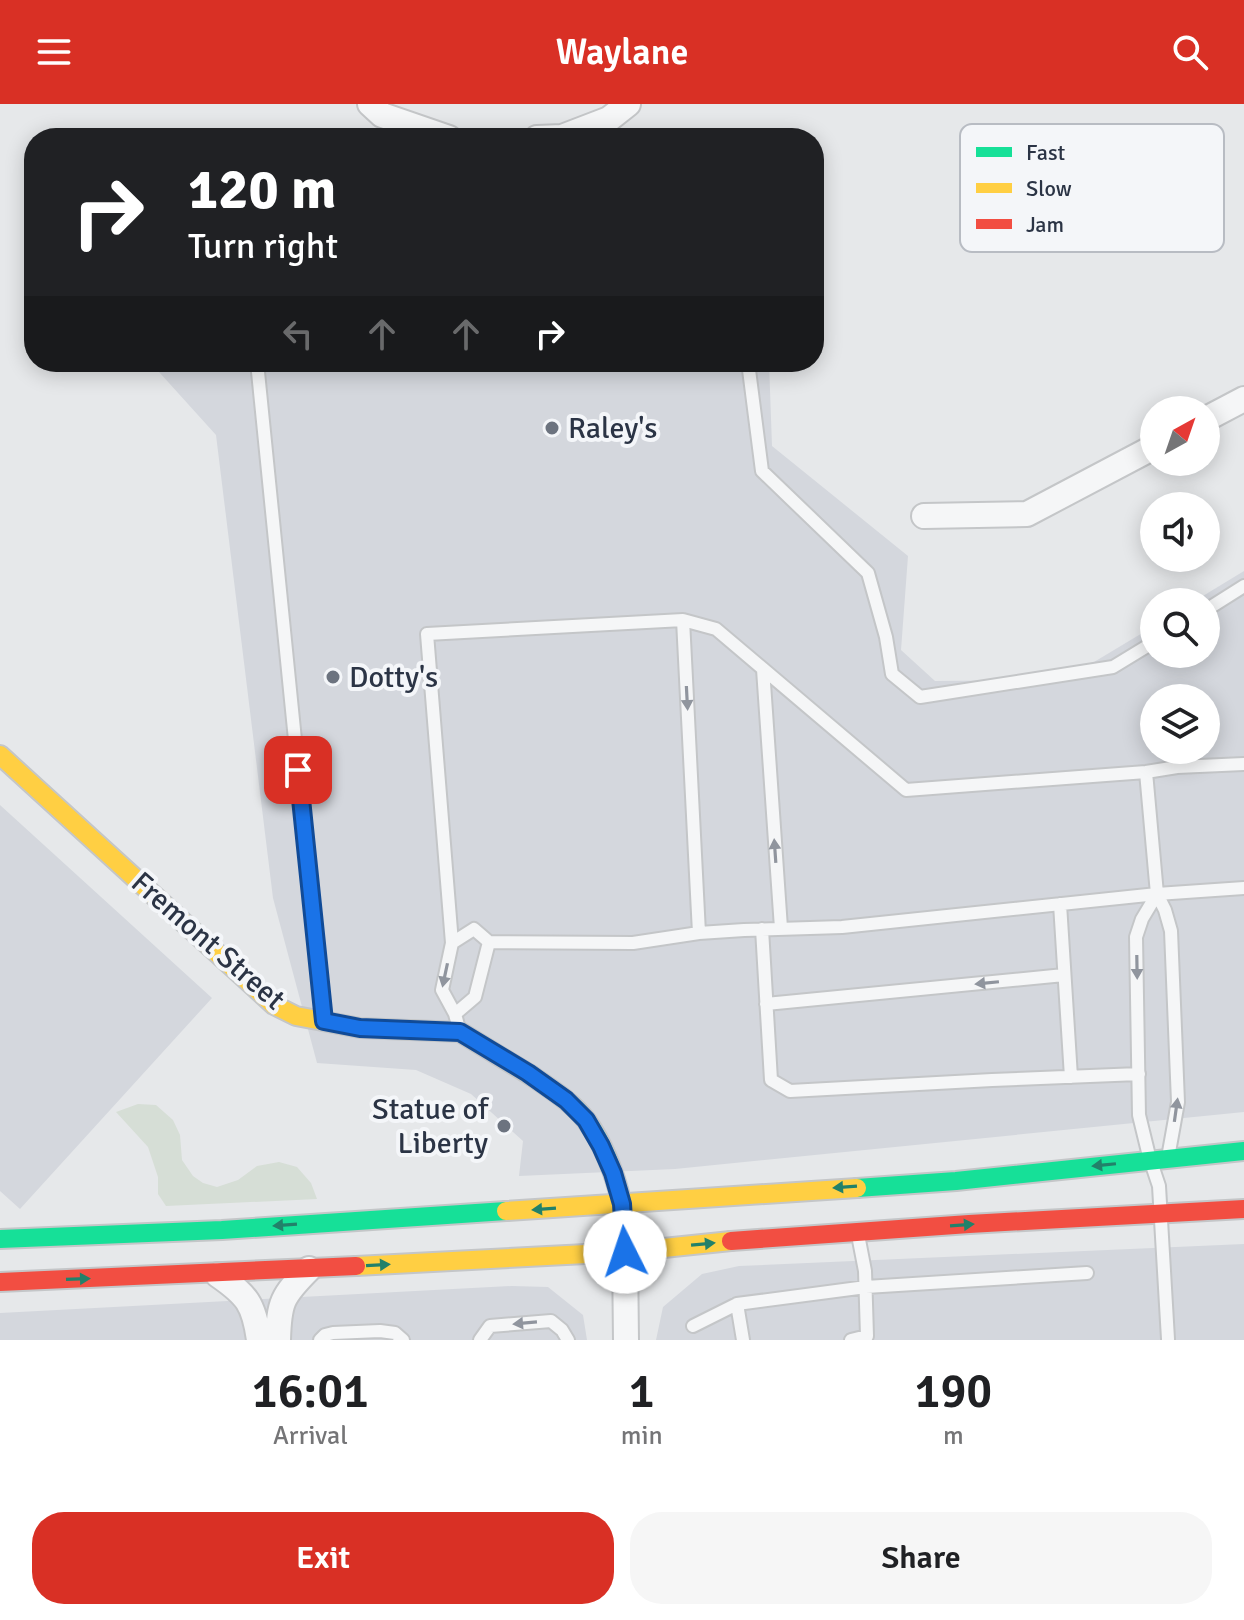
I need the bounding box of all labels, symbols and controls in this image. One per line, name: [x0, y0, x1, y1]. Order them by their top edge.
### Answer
icon: menu: [32, 30, 76, 74]
text: Waylane: [556, 30, 688, 75]
icon: search: [1168, 30, 1212, 74]
legend: [960, 124, 1224, 252]
text: Fast: [1026, 139, 1066, 166]
text: 120 m: [188, 155, 336, 224]
icon: right: [56, 160, 160, 264]
text: Slow: [1026, 175, 1072, 202]
text: Jam: [1026, 211, 1064, 238]
text: Turn right: [188, 224, 338, 269]
icon: left: [276, 312, 320, 356]
icon: ahead: [360, 312, 404, 356]
icon: ahead: [444, 312, 488, 356]
icon: right: [528, 312, 572, 356]
north arrow: [1140, 396, 1220, 476]
map controls: [1140, 396, 1220, 764]
place label: Raley's: [568, 410, 657, 447]
marker: Raley's: [543, 419, 561, 437]
button: sound: [1140, 492, 1220, 572]
button: search: [1140, 588, 1220, 668]
place label: Dotty's: [349, 659, 438, 696]
marker: Dotty's: [324, 668, 342, 686]
button: layers: [1140, 684, 1220, 764]
one-way arrow: [680, 686, 693, 711]
pin: [264, 736, 332, 804]
icon: arrive: [276, 748, 320, 792]
one-way arrow: [769, 838, 782, 863]
street label: Fremont Street: [124, 864, 292, 1018]
one-way arrow: [1131, 955, 1143, 980]
one-way arrow: [438, 963, 451, 988]
one-way arrow: [974, 976, 999, 989]
place label: Statue of Liberty: [372, 1091, 490, 1162]
one-way arrow: [1169, 1097, 1182, 1122]
marker: Statue of Liberty: [495, 1117, 513, 1135]
one-way arrow: [1091, 1159, 1116, 1172]
one-way arrow: [832, 1181, 857, 1194]
one-way arrow: [531, 1203, 556, 1216]
position arrow: [583, 1210, 667, 1294]
one-way arrow: [950, 1218, 975, 1231]
one-way arrow: [272, 1219, 297, 1232]
one-way arrow: [691, 1237, 716, 1250]
one-way arrow: [366, 1258, 391, 1271]
one-way arrow: [66, 1273, 91, 1286]
one-way arrow: [512, 1316, 537, 1329]
text: 16:01: [252, 1362, 369, 1421]
text: 1: [629, 1362, 655, 1421]
text: 190: [914, 1362, 992, 1421]
text: Arrival: [273, 1420, 348, 1452]
text: min: [621, 1420, 663, 1452]
text: m: [943, 1420, 964, 1452]
button: Exit: [32, 1512, 614, 1604]
button: Share: [630, 1512, 1212, 1604]

